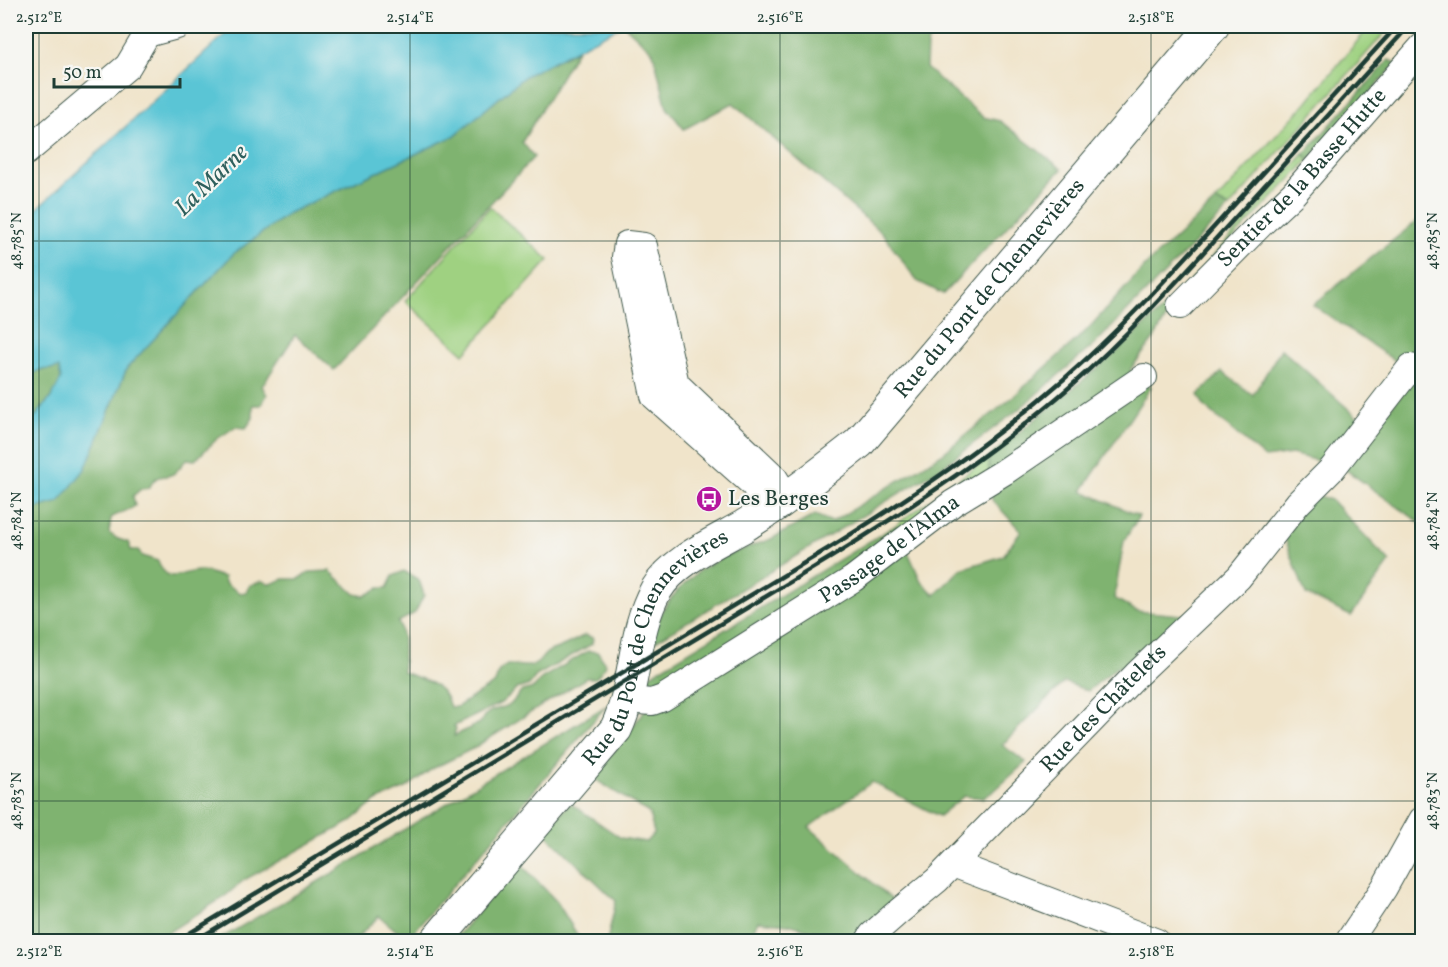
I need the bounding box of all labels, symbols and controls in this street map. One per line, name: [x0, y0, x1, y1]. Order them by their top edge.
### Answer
text: 2.512°E: [16, 8, 62, 29]
text: 2.514°E: [386, 8, 434, 29]
text: 2.516°E: [757, 8, 803, 29]
text: 2.518°E: [1128, 8, 1174, 29]
scale bar: [54, 51, 180, 89]
text: 50 m: [63, 61, 102, 86]
street label: Sentier de la Basse Hutte: [1210, 82, 1394, 275]
water label: La Marne: [167, 137, 257, 225]
street label: Rue du Pont de Chennevières: [887, 172, 1093, 406]
text: 48.785°N: [7, 212, 28, 270]
text: 48.785°N: [1423, 212, 1444, 270]
bus stop icon: Les Berges: [694, 484, 724, 514]
place label: Les Berges: [728, 484, 829, 515]
street label: Passage de l'Alma: [813, 487, 966, 612]
text: 48.784°N: [7, 492, 28, 550]
text: 48.784°N: [1423, 492, 1444, 550]
street label: Rue du Pont de Chennevières: [575, 522, 734, 773]
street label: Rue des Châtelets: [1033, 638, 1174, 780]
text: 48.783°N: [7, 772, 28, 830]
text: 48.783°N: [1423, 772, 1444, 830]
text: 2.512°E: [16, 942, 62, 963]
text: 2.514°E: [386, 942, 434, 963]
text: 2.516°E: [757, 942, 803, 963]
text: 2.518°E: [1128, 942, 1174, 963]

